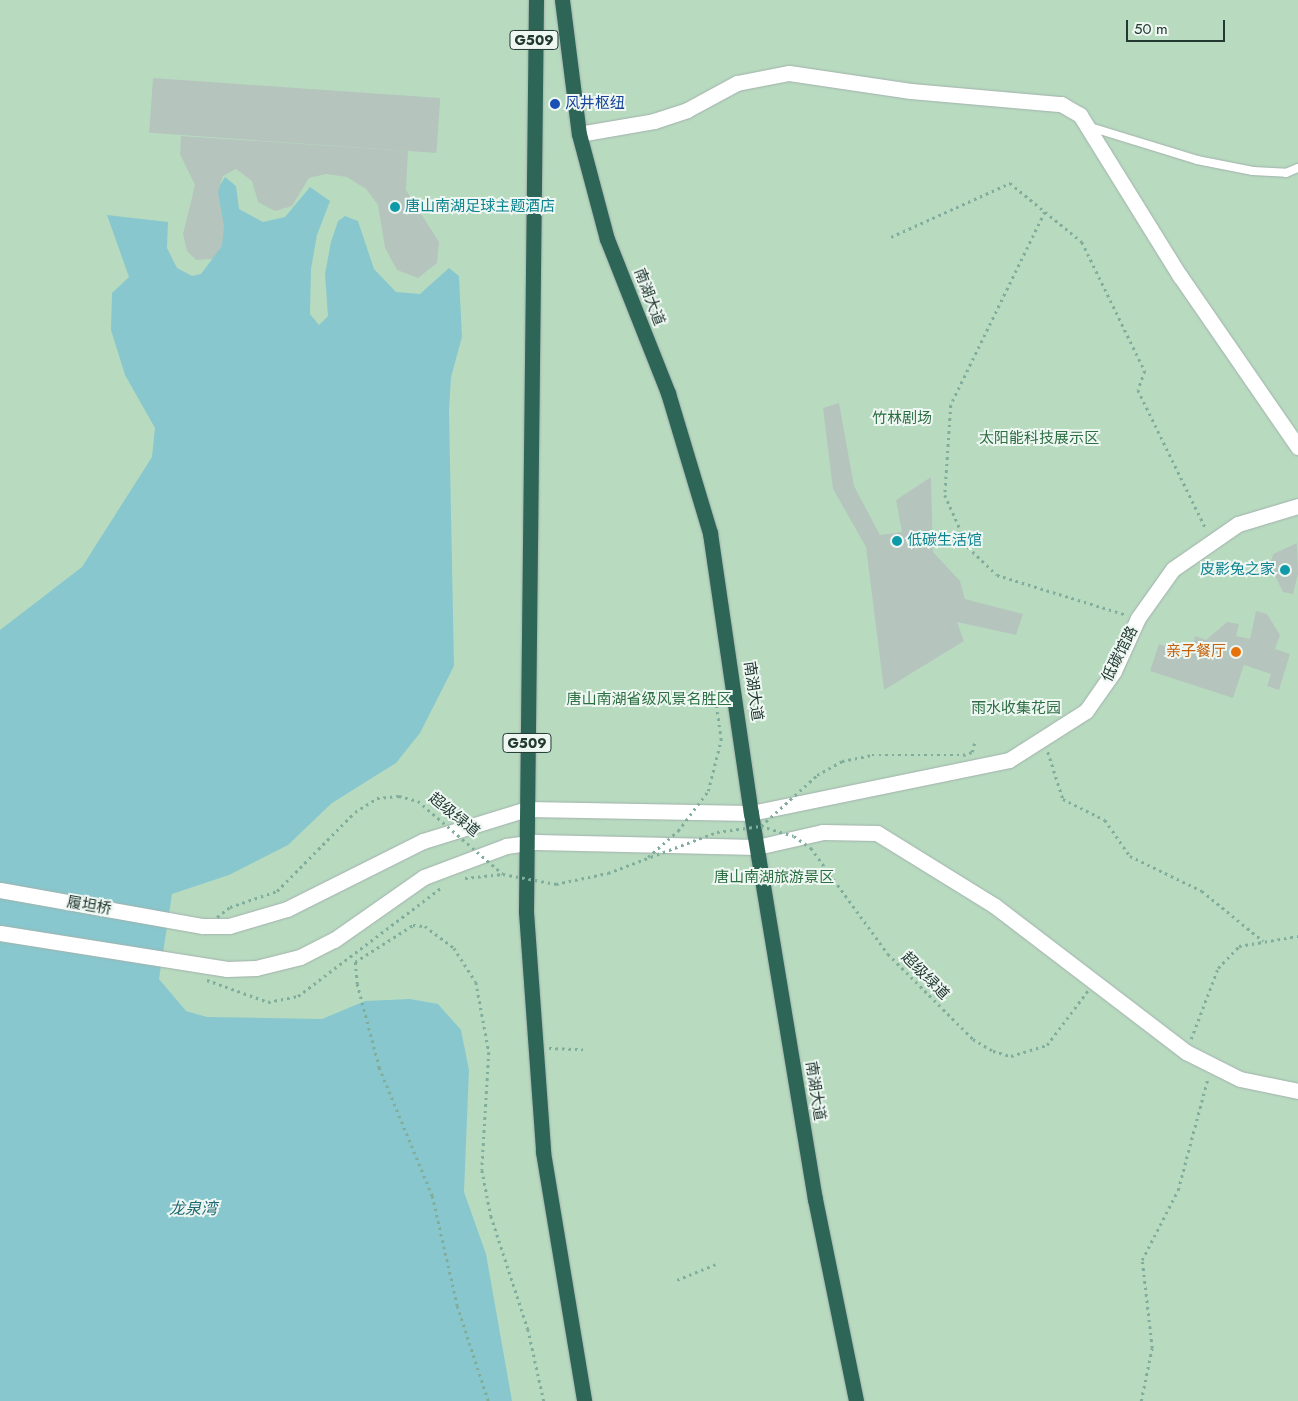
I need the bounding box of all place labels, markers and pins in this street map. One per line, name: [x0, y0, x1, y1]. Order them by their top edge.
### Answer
place label: 风井枢纽: [565, 95, 625, 113]
marker: 风井枢纽: [549, 98, 561, 110]
place label: 唐山南湖足球主题酒店: [405, 198, 555, 216]
marker: 唐山南湖足球主题酒店: [389, 201, 401, 213]
place label: 低碳生活馆: [907, 532, 982, 550]
marker: 低碳生活馆: [891, 535, 903, 547]
place label: 皮影兔之家: [1200, 561, 1275, 579]
marker: 皮影兔之家: [1279, 564, 1291, 576]
place label: 亲子餐厅: [1166, 643, 1226, 661]
marker: 亲子餐厅: [1230, 646, 1242, 658]

